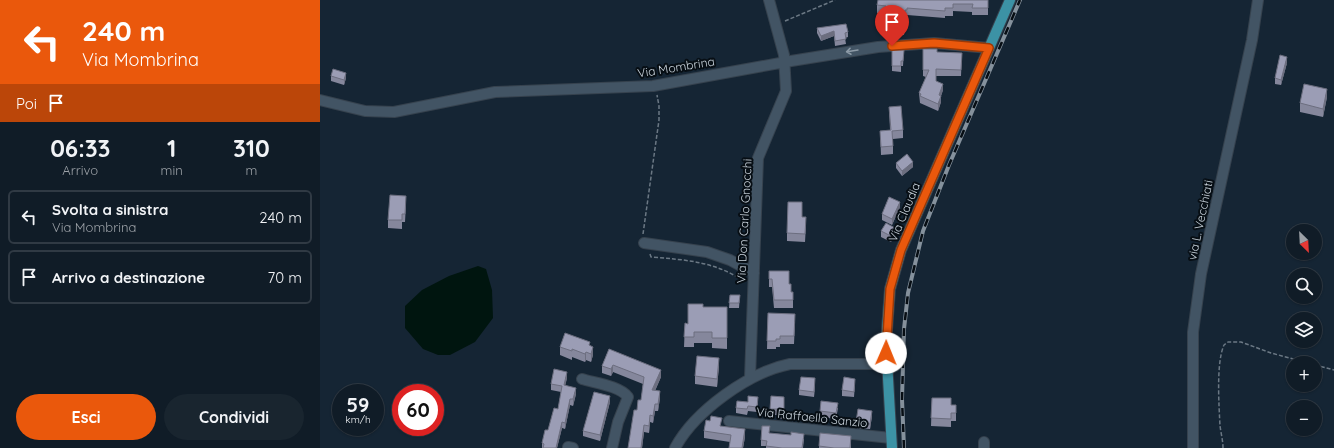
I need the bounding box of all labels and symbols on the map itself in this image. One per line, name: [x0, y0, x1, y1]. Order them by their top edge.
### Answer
pin: [875, 5, 909, 46]
one-way arrow: [846, 47, 859, 55]
street label: Via Mombrina: [636, 53, 716, 81]
street label: Via Don Carlo Gnocchi: [733, 158, 755, 284]
street label: via L. Vecchiati: [1184, 179, 1216, 261]
street label: Via Claudia: [885, 180, 923, 244]
north arrow: [1286, 224, 1322, 260]
position arrow: [865, 332, 907, 374]
speed limit sign: 60: [392, 384, 444, 436]
street label: Via Raffaello Sanzio: [756, 404, 868, 430]

